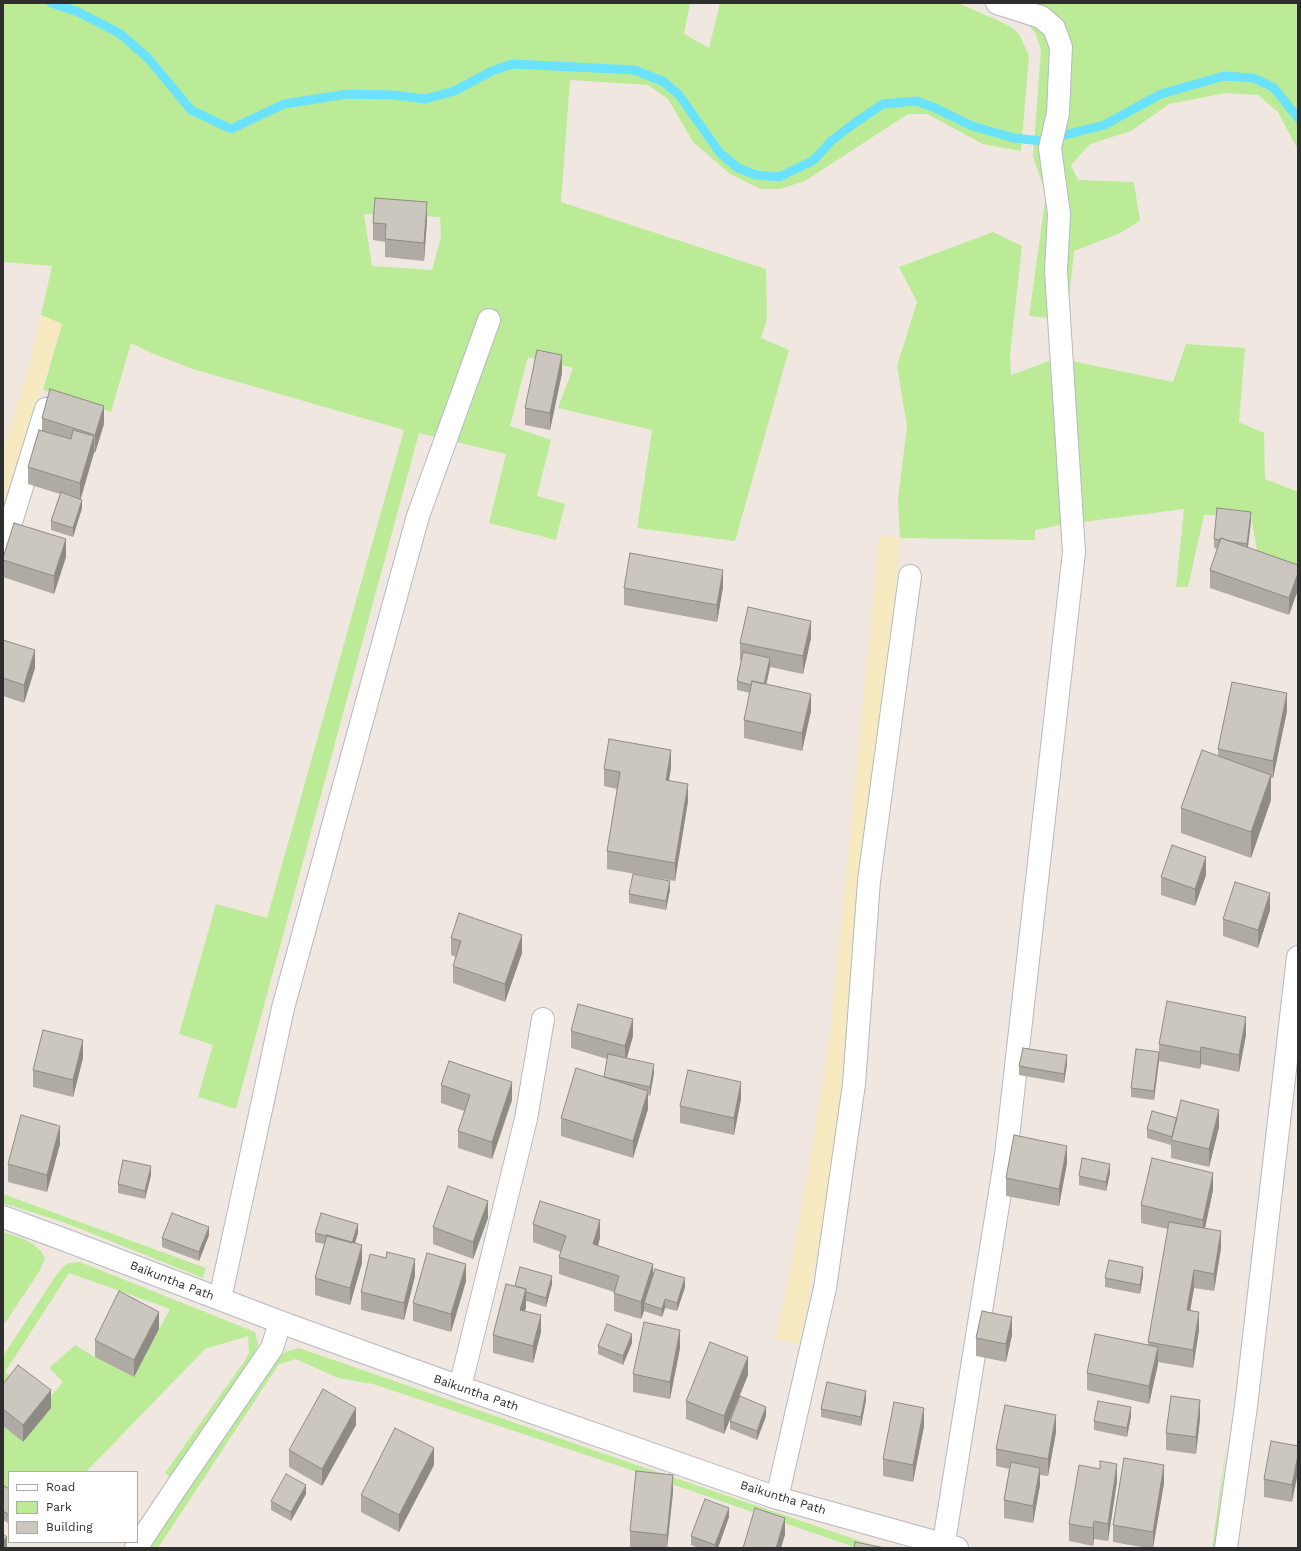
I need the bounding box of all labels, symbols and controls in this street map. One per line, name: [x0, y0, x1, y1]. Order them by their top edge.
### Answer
street label: Baikuntha Path: [128, 1258, 216, 1304]
street label: Baikuntha Path: [432, 1372, 520, 1414]
legend: [8, 1471, 138, 1543]
street label: Baikuntha Path: [738, 1478, 828, 1518]
text: Road: [46, 1480, 75, 1494]
text: Park: [46, 1500, 72, 1514]
text: Building: [46, 1520, 93, 1534]

